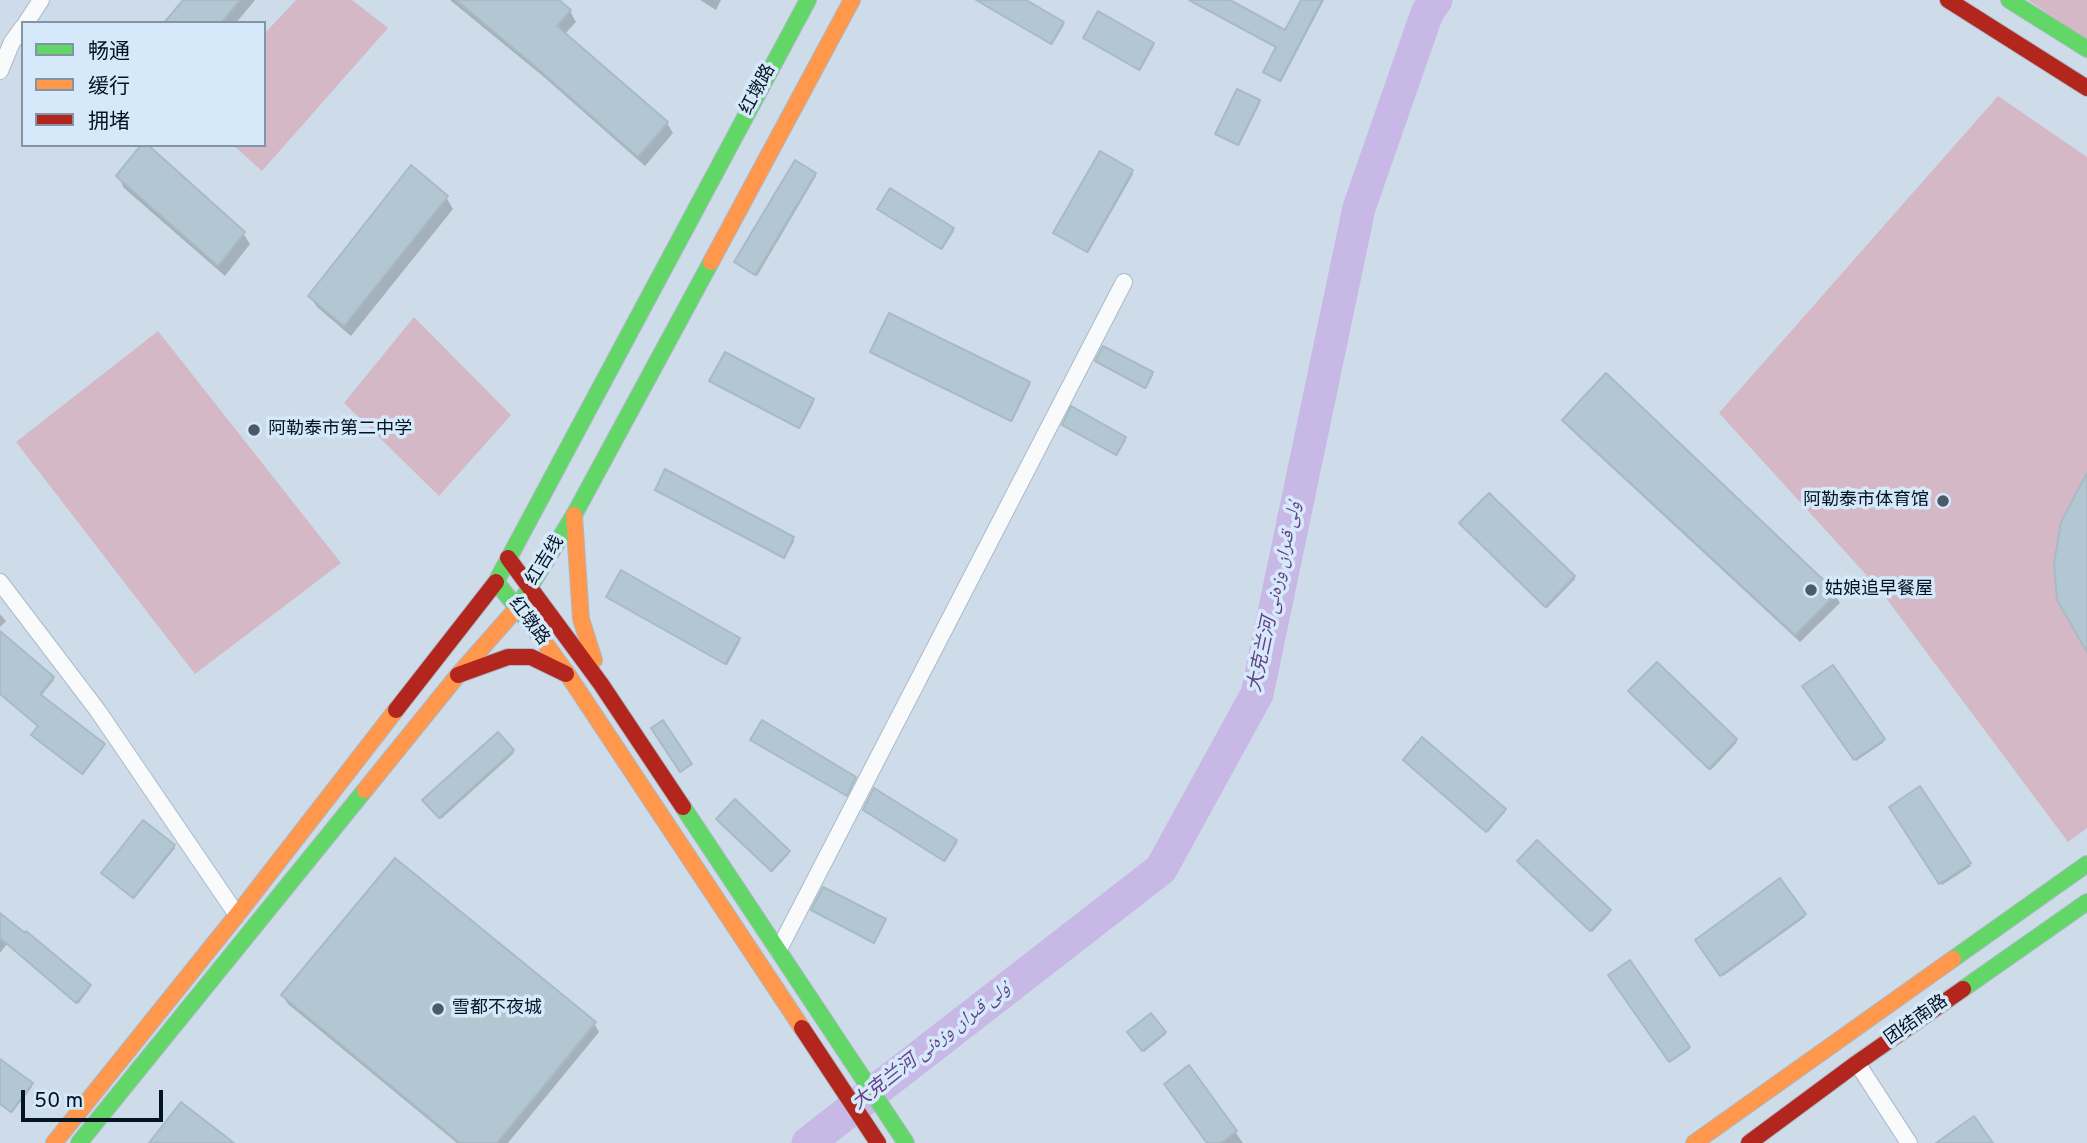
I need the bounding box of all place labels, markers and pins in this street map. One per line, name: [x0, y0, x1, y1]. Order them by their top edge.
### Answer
place label: 阿勒泰市第二中学: [268, 419, 412, 441]
marker: 阿勒泰市第二中学: [246, 422, 262, 438]
place label: 阿勒泰市体育馆: [1803, 490, 1929, 512]
marker: 阿勒泰市体育馆: [1935, 493, 1951, 509]
place label: 姑娘追早餐屋: [1825, 579, 1933, 601]
marker: 姑娘追早餐屋: [1803, 582, 1819, 598]
place label: 雪都不夜城: [452, 998, 542, 1020]
marker: 雪都不夜城: [430, 1001, 446, 1017]

